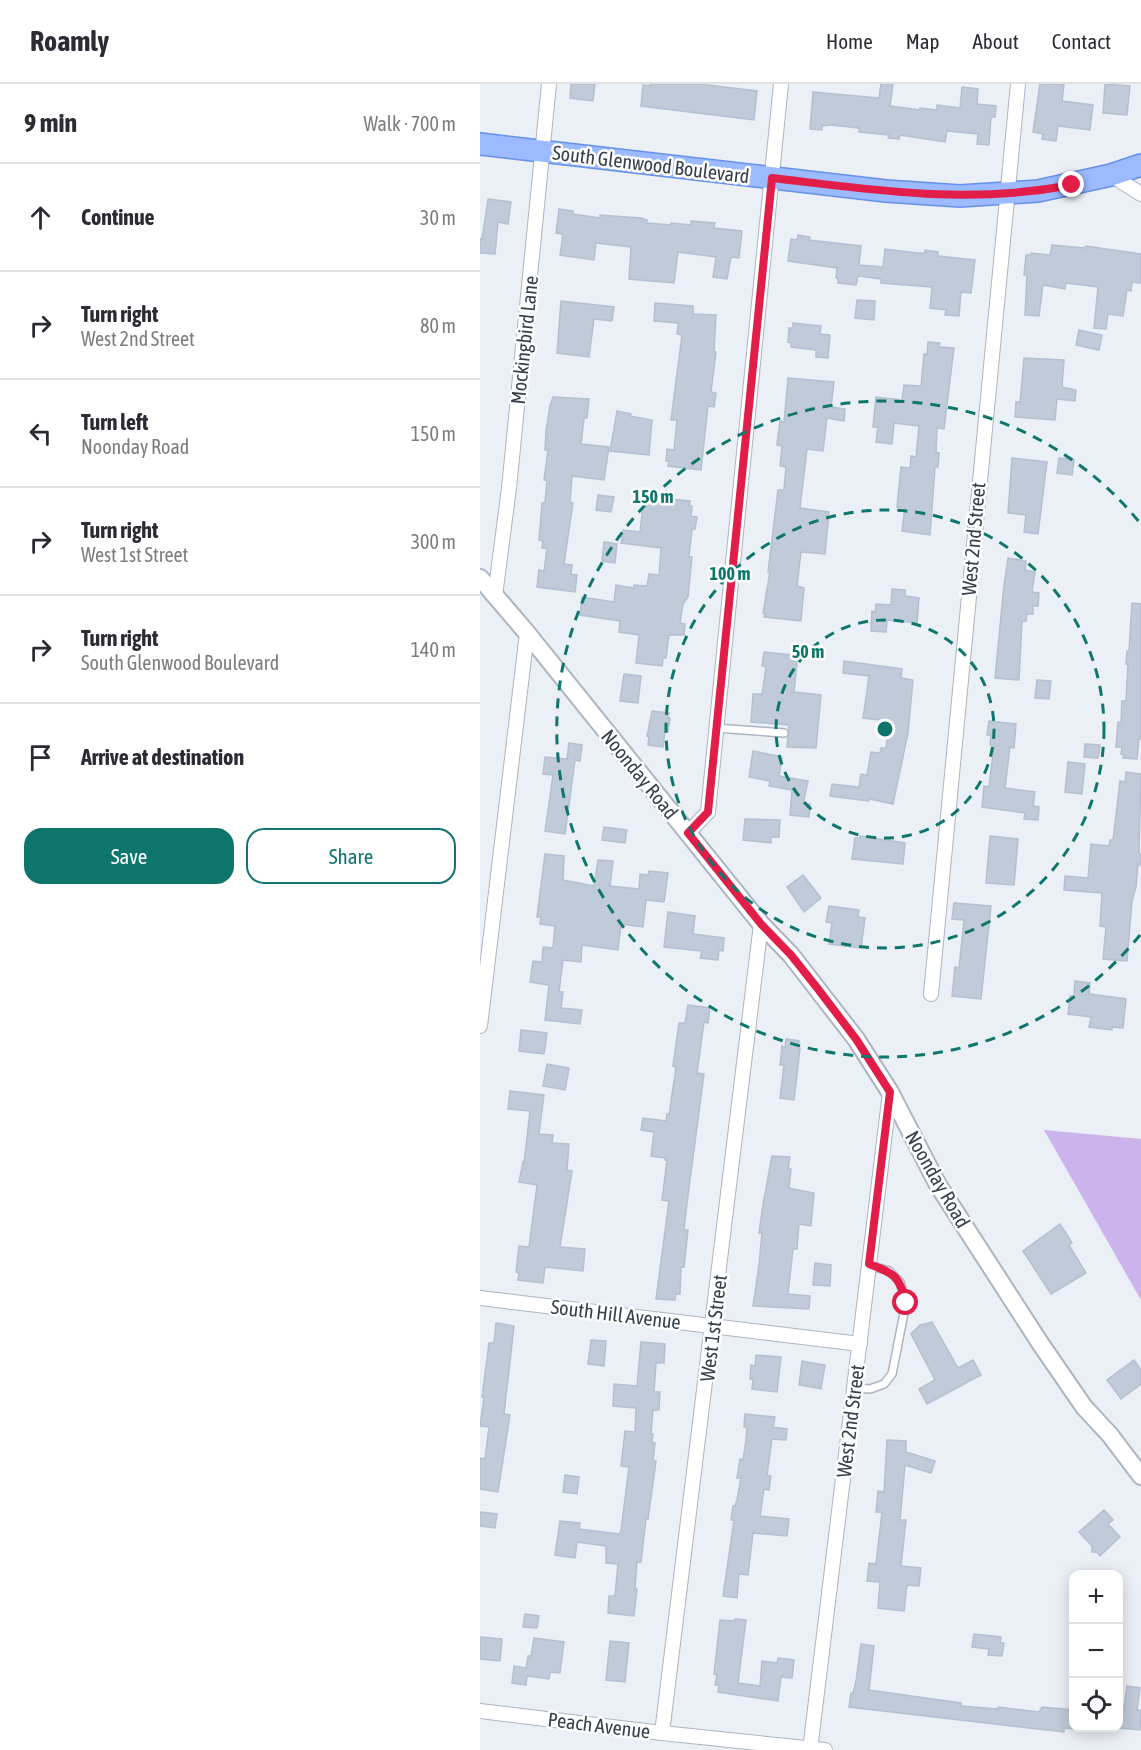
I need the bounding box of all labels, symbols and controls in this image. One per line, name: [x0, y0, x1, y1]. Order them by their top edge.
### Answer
text: Roamly: [30, 25, 109, 57]
text: Home: [826, 29, 873, 53]
text: Map: [906, 29, 940, 53]
text: About: [973, 29, 1019, 53]
text: Contact: [1052, 29, 1111, 53]
text: 9 min: [24, 108, 77, 138]
text: Walk · 700 m: [364, 112, 456, 135]
street label: South Glenwood Boulevard: [551, 141, 751, 187]
route end: [1058, 171, 1084, 197]
icon: ahead: [24, 201, 57, 234]
text: Continue: [81, 204, 155, 230]
text: 30 m: [420, 206, 456, 229]
street label: Mockingbird Lane: [506, 274, 542, 406]
text: Turn right: [81, 301, 158, 327]
icon: right: [24, 309, 57, 342]
text: 80 m: [420, 314, 456, 337]
text: West 2nd Street: [81, 327, 195, 350]
text: Turn left: [81, 409, 148, 435]
icon: left: [24, 417, 57, 450]
text: 150 m: [411, 422, 456, 445]
text: Noonday Road: [81, 435, 189, 458]
street label: West 2nd Street: [957, 481, 989, 597]
text: 150 m: [633, 486, 673, 507]
text: Turn right: [81, 517, 158, 543]
icon: right: [24, 525, 57, 558]
text: 300 m: [411, 530, 456, 553]
text: West 1st Street: [81, 543, 188, 566]
text: 100 m: [710, 563, 750, 584]
text: Turn right: [81, 625, 158, 651]
icon: right: [24, 633, 57, 666]
text: 140 m: [411, 638, 456, 661]
text: 50 m: [792, 641, 824, 662]
text: South Glenwood Boulevard: [81, 651, 279, 674]
centre of rings: [875, 719, 895, 739]
street label: Noonday Road: [597, 725, 683, 823]
icon: arrive: [24, 741, 57, 774]
text: Arrive at destination: [81, 744, 244, 770]
button: Save: [24, 828, 234, 884]
button: Share: [246, 828, 456, 884]
street label: Noonday Road: [901, 1126, 975, 1232]
street label: West 1st Street: [695, 1273, 731, 1383]
route start: [892, 1289, 918, 1315]
street label: South Hill Avenue: [550, 1295, 682, 1333]
street label: West 2nd Street: [832, 1363, 868, 1479]
map controls: [1069, 1570, 1123, 1732]
button: +: [1069, 1570, 1123, 1624]
button: −: [1069, 1624, 1123, 1678]
button: locate: [1069, 1678, 1123, 1732]
street label: Peach Avenue: [546, 1707, 652, 1743]

